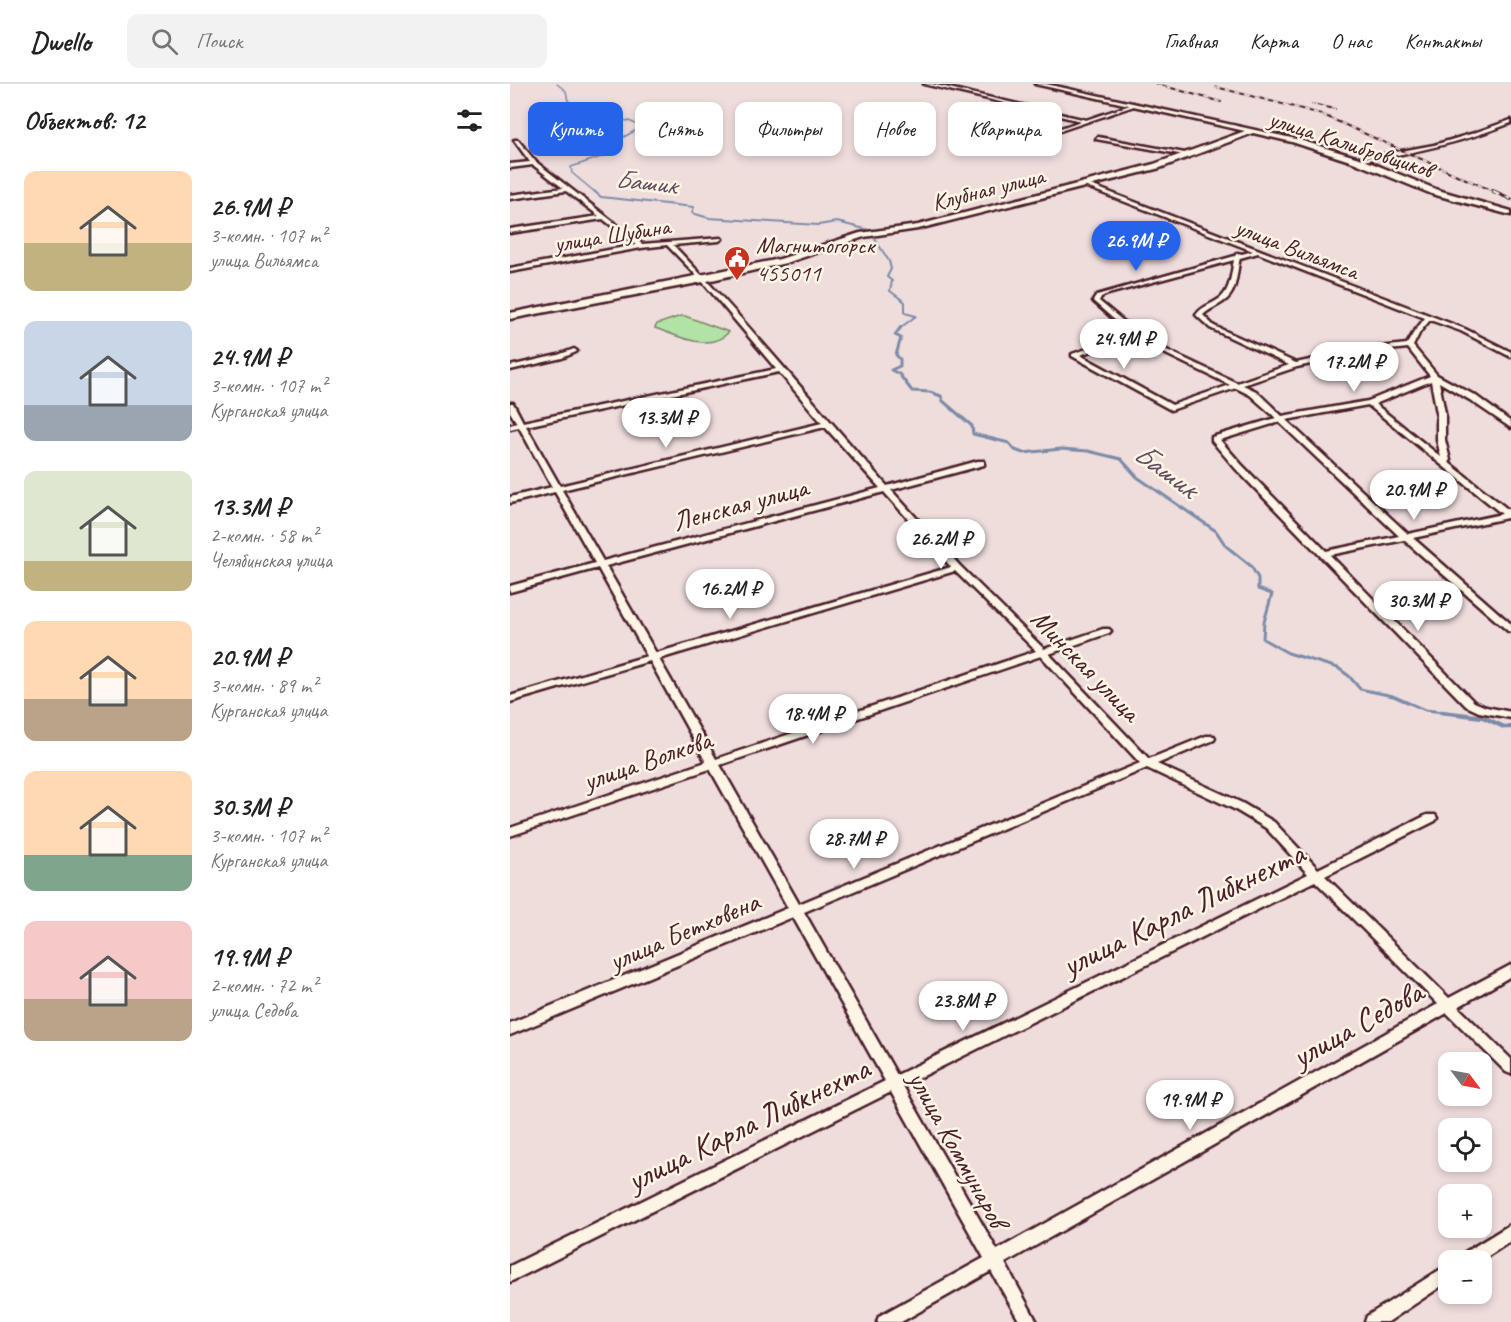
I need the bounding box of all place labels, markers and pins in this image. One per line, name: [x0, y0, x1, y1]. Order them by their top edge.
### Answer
pin: 26.9M ₽: [1081, 221, 1191, 272]
place label: Магнитогорск 455011: [756, 230, 876, 288]
public building icon: Магнитогорск 455011: [722, 244, 752, 282]
pin: 24.9M ₽: [1069, 319, 1179, 370]
pin: 17.2M ₽: [1299, 342, 1409, 393]
pin: 13.3M ₽: [611, 398, 721, 449]
pin: 20.9M ₽: [1359, 470, 1469, 521]
pin: 26.2M ₽: [886, 519, 996, 570]
pin: 16.2M ₽: [675, 569, 785, 620]
pin: 30.3M ₽: [1363, 581, 1473, 632]
pin: 18.4M ₽: [758, 694, 868, 745]
pin: 28.7M ₽: [799, 819, 909, 870]
pin: 23.8M ₽: [908, 981, 1018, 1032]
pin: 19.9M ₽: [1135, 1080, 1245, 1131]

